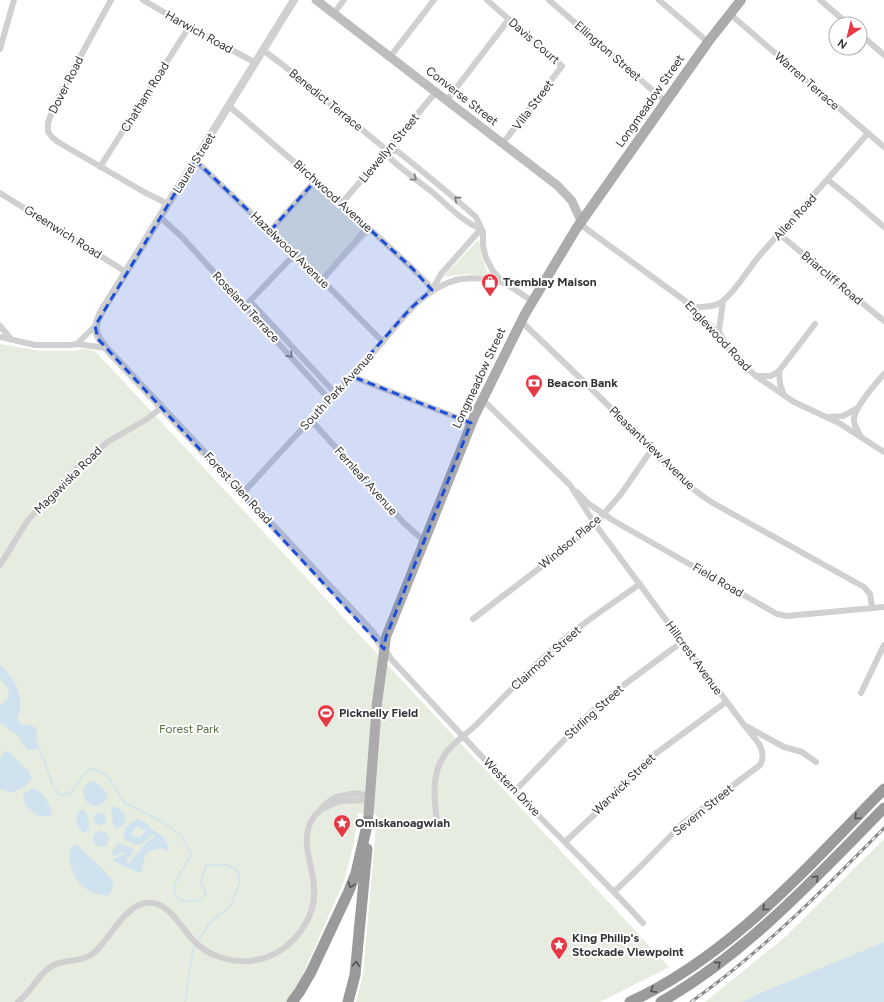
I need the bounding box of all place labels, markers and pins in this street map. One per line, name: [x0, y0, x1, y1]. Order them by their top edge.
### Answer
shop icon: Tremblay Maison: [480, 272, 500, 297]
place label: Tremblay Maison: [503, 275, 597, 289]
bank icon: Beacon Bank: [524, 373, 544, 398]
place label: Beacon Bank: [547, 376, 618, 390]
sports icon: Picknelly Field: [316, 703, 336, 728]
place label: Picknelly Field: [339, 706, 418, 720]
place icon: Omiskanoagwiah: [332, 813, 352, 838]
place label: Omiskanoagwiah: [355, 816, 450, 830]
place label: King Philip's Stockade Viewpoint: [572, 931, 684, 959]
place icon: King Philip's Stockade Viewpoint: [549, 935, 569, 960]

